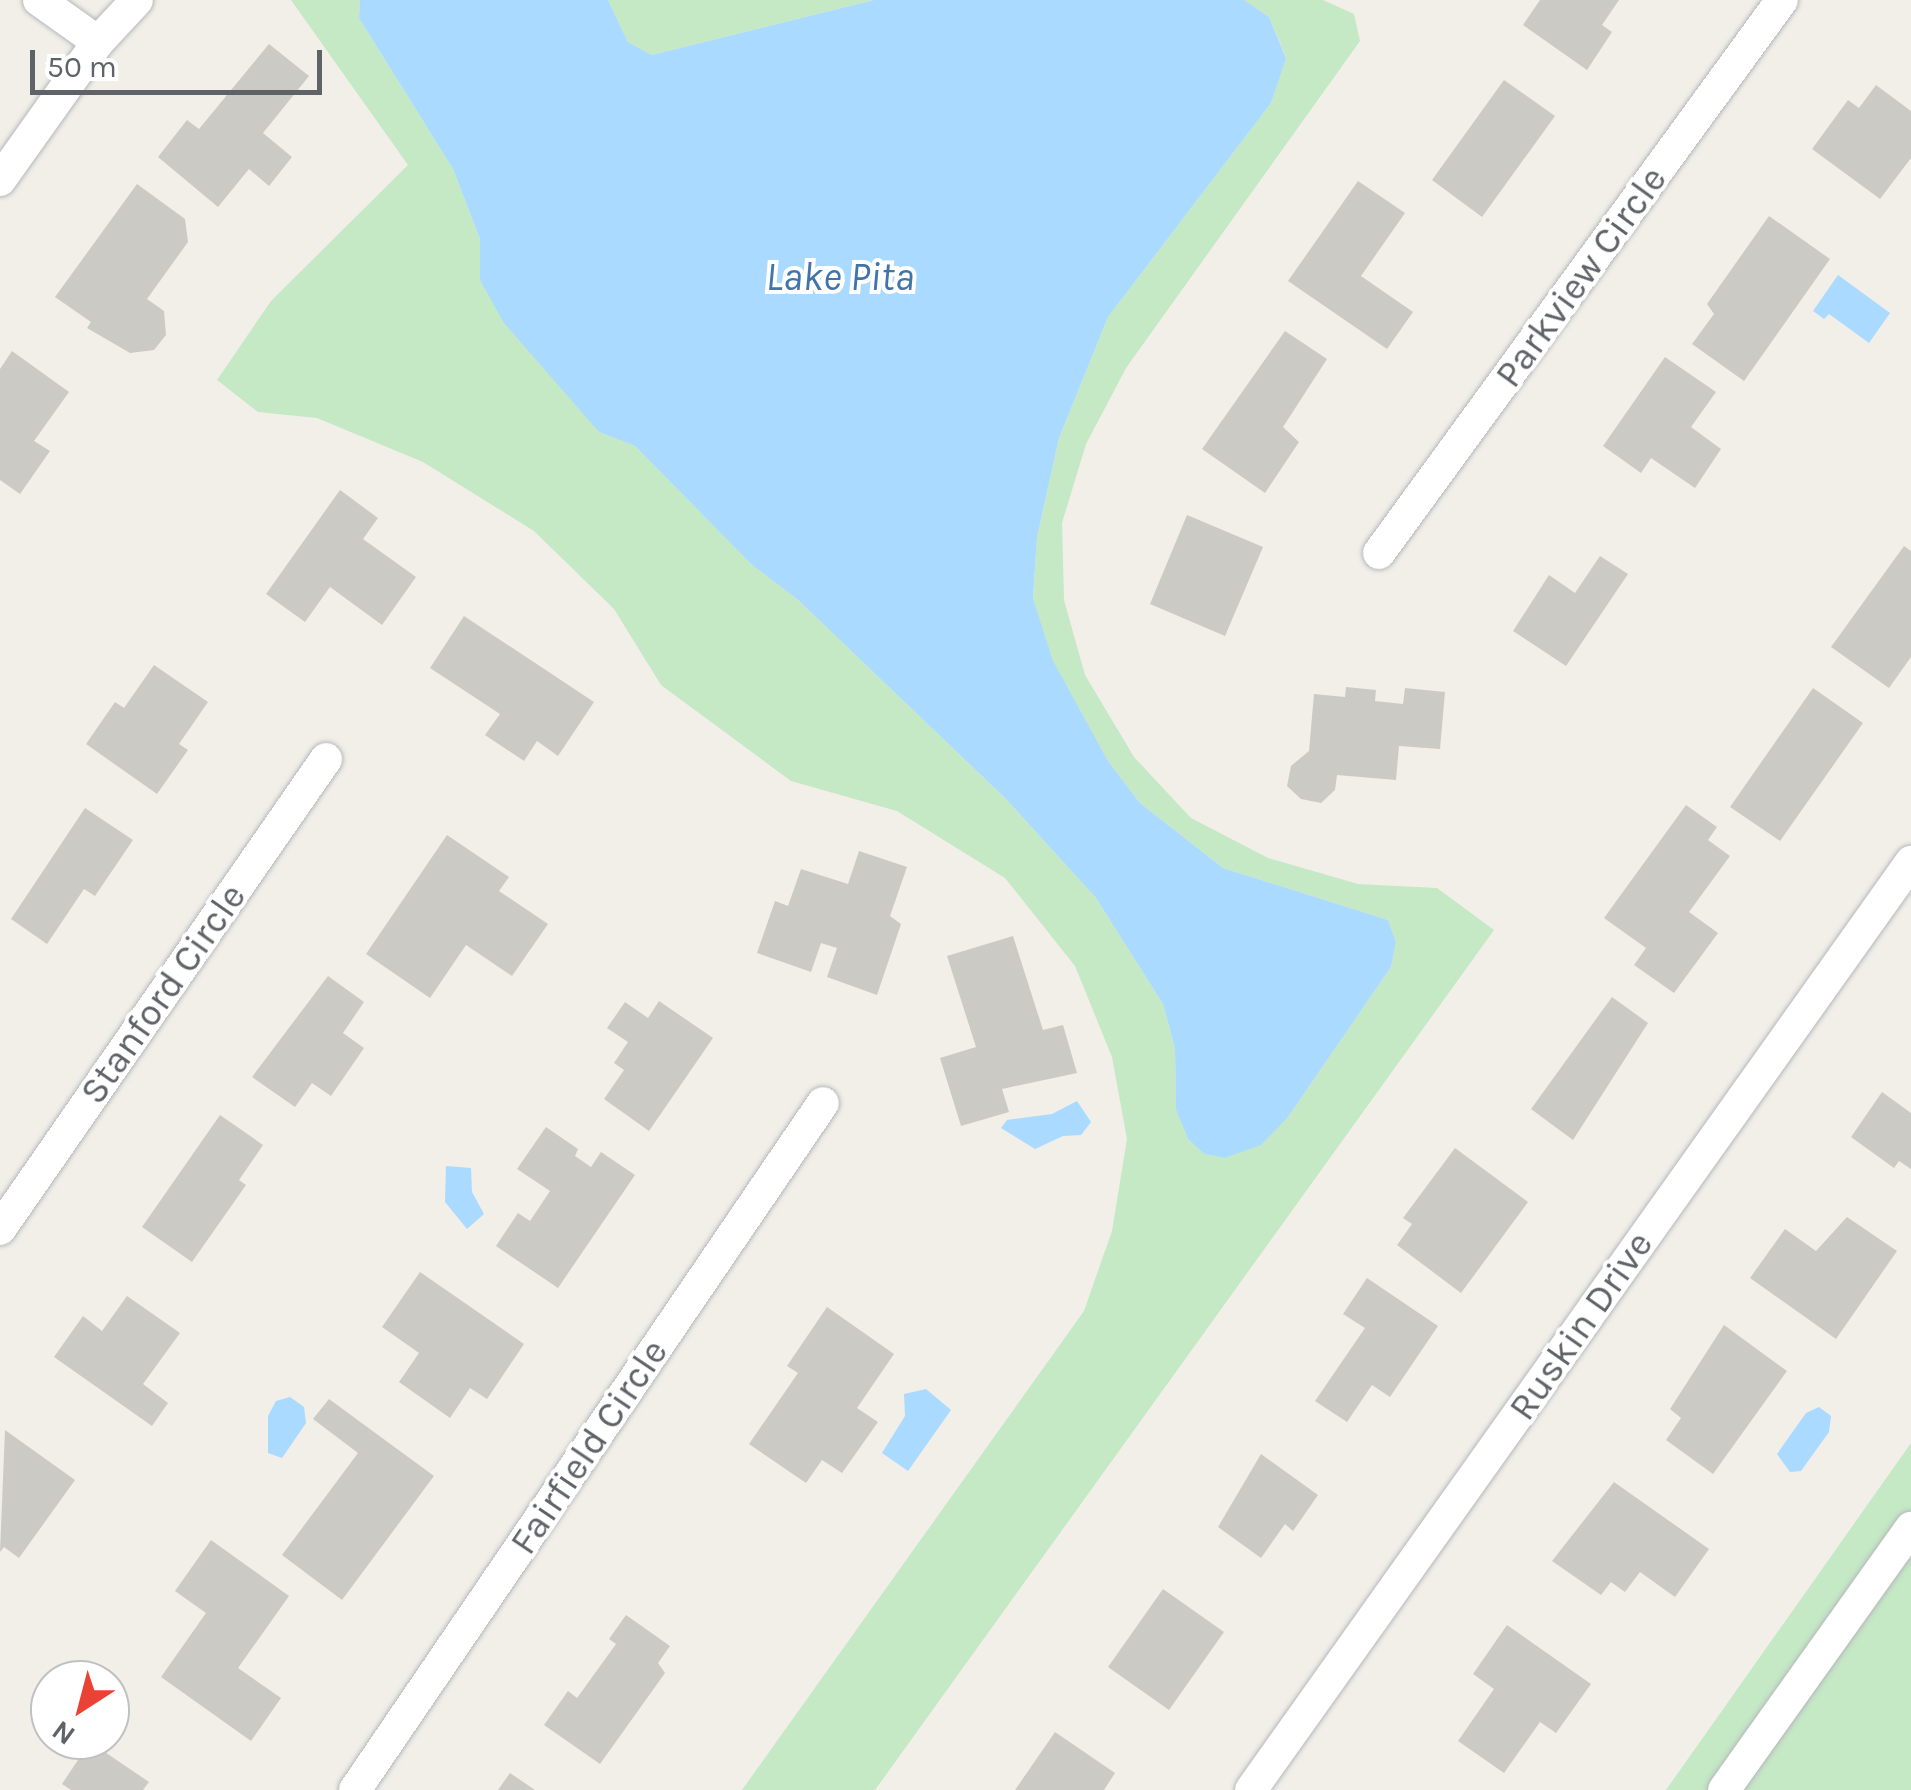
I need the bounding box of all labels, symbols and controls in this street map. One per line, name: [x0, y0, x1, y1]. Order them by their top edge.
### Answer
scale bar: [35, 30, 328, 92]
text: 50 m: [47, 49, 117, 85]
street label: Parkview Circle: [1486, 158, 1676, 396]
water label: Lake Pita: [766, 253, 914, 301]
street label: Stanford Circle: [70, 875, 256, 1113]
street label: Ruskin Drive: [1499, 1223, 1663, 1429]
street label: Fairfield Circle: [500, 1331, 678, 1563]
north arrow: [30, 1660, 130, 1760]
text: N: [45, 1714, 81, 1752]

